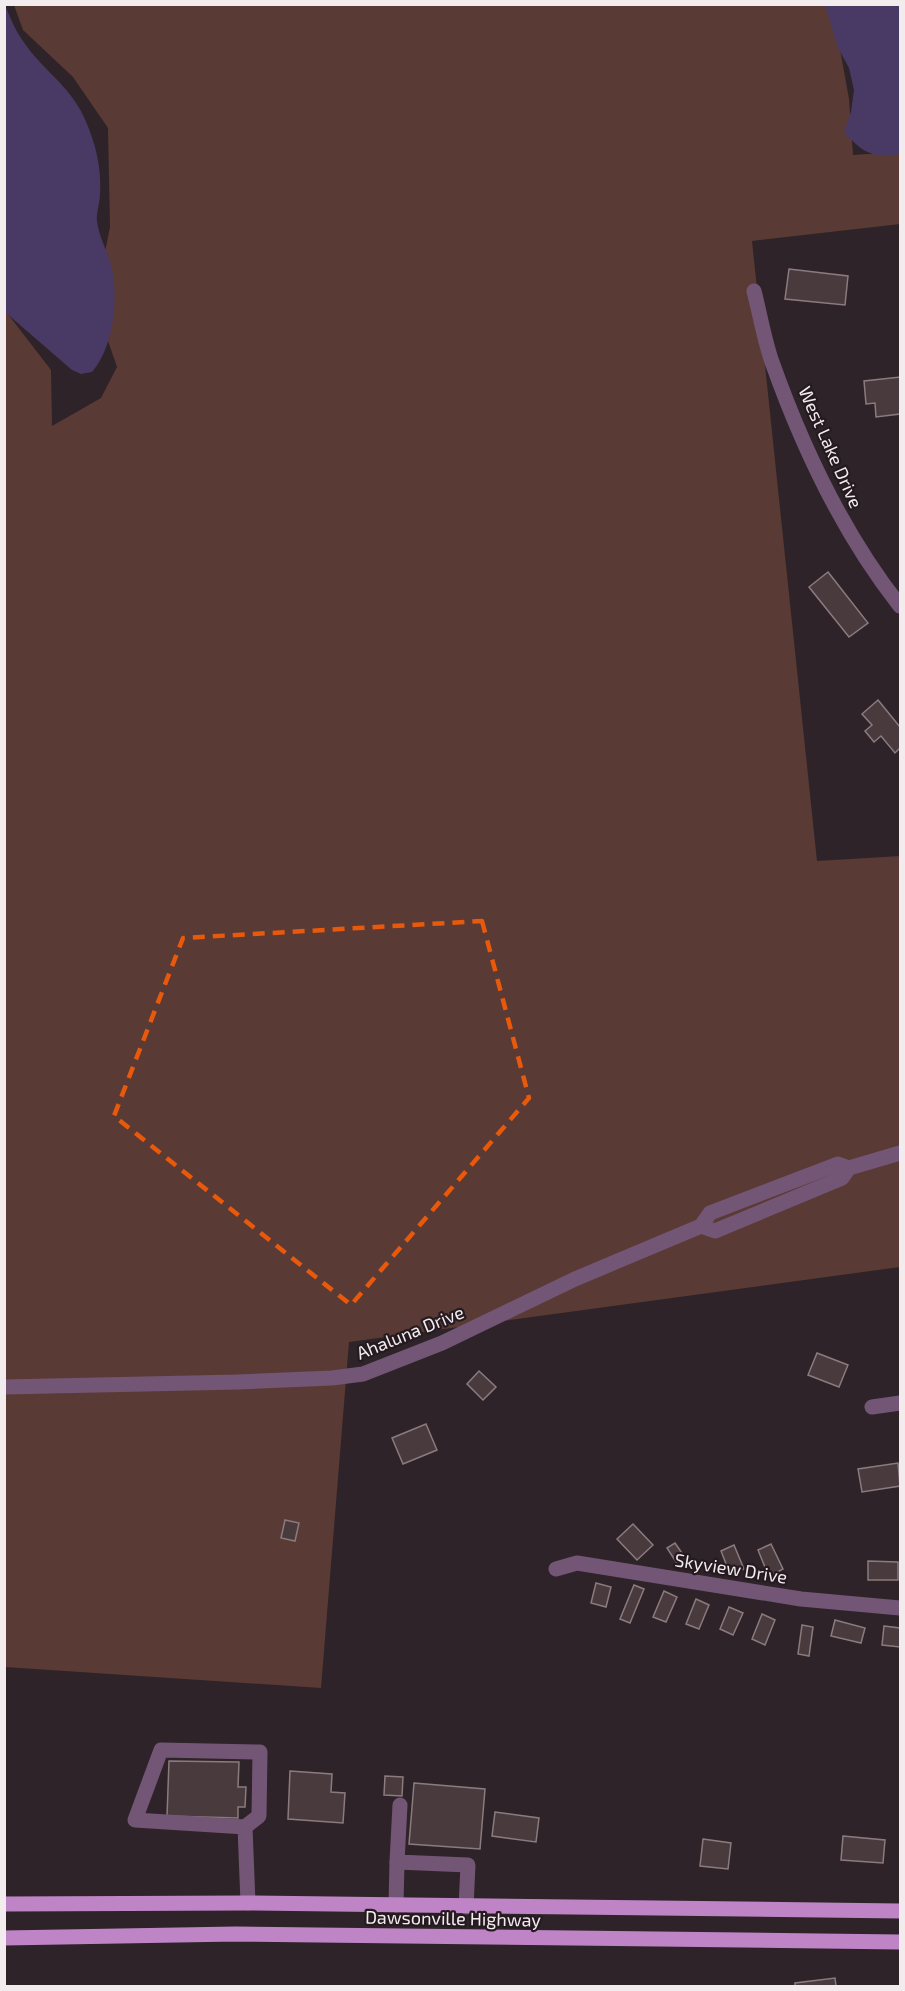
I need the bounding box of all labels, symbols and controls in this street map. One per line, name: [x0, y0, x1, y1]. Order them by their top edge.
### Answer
street label: West Lake Drive: [794, 383, 868, 511]
street label: Ahaluna Drive: [353, 1300, 467, 1364]
street label: Skyview Drive: [673, 1548, 789, 1588]
street label: Dawsonville Highway: [365, 1905, 542, 1931]

